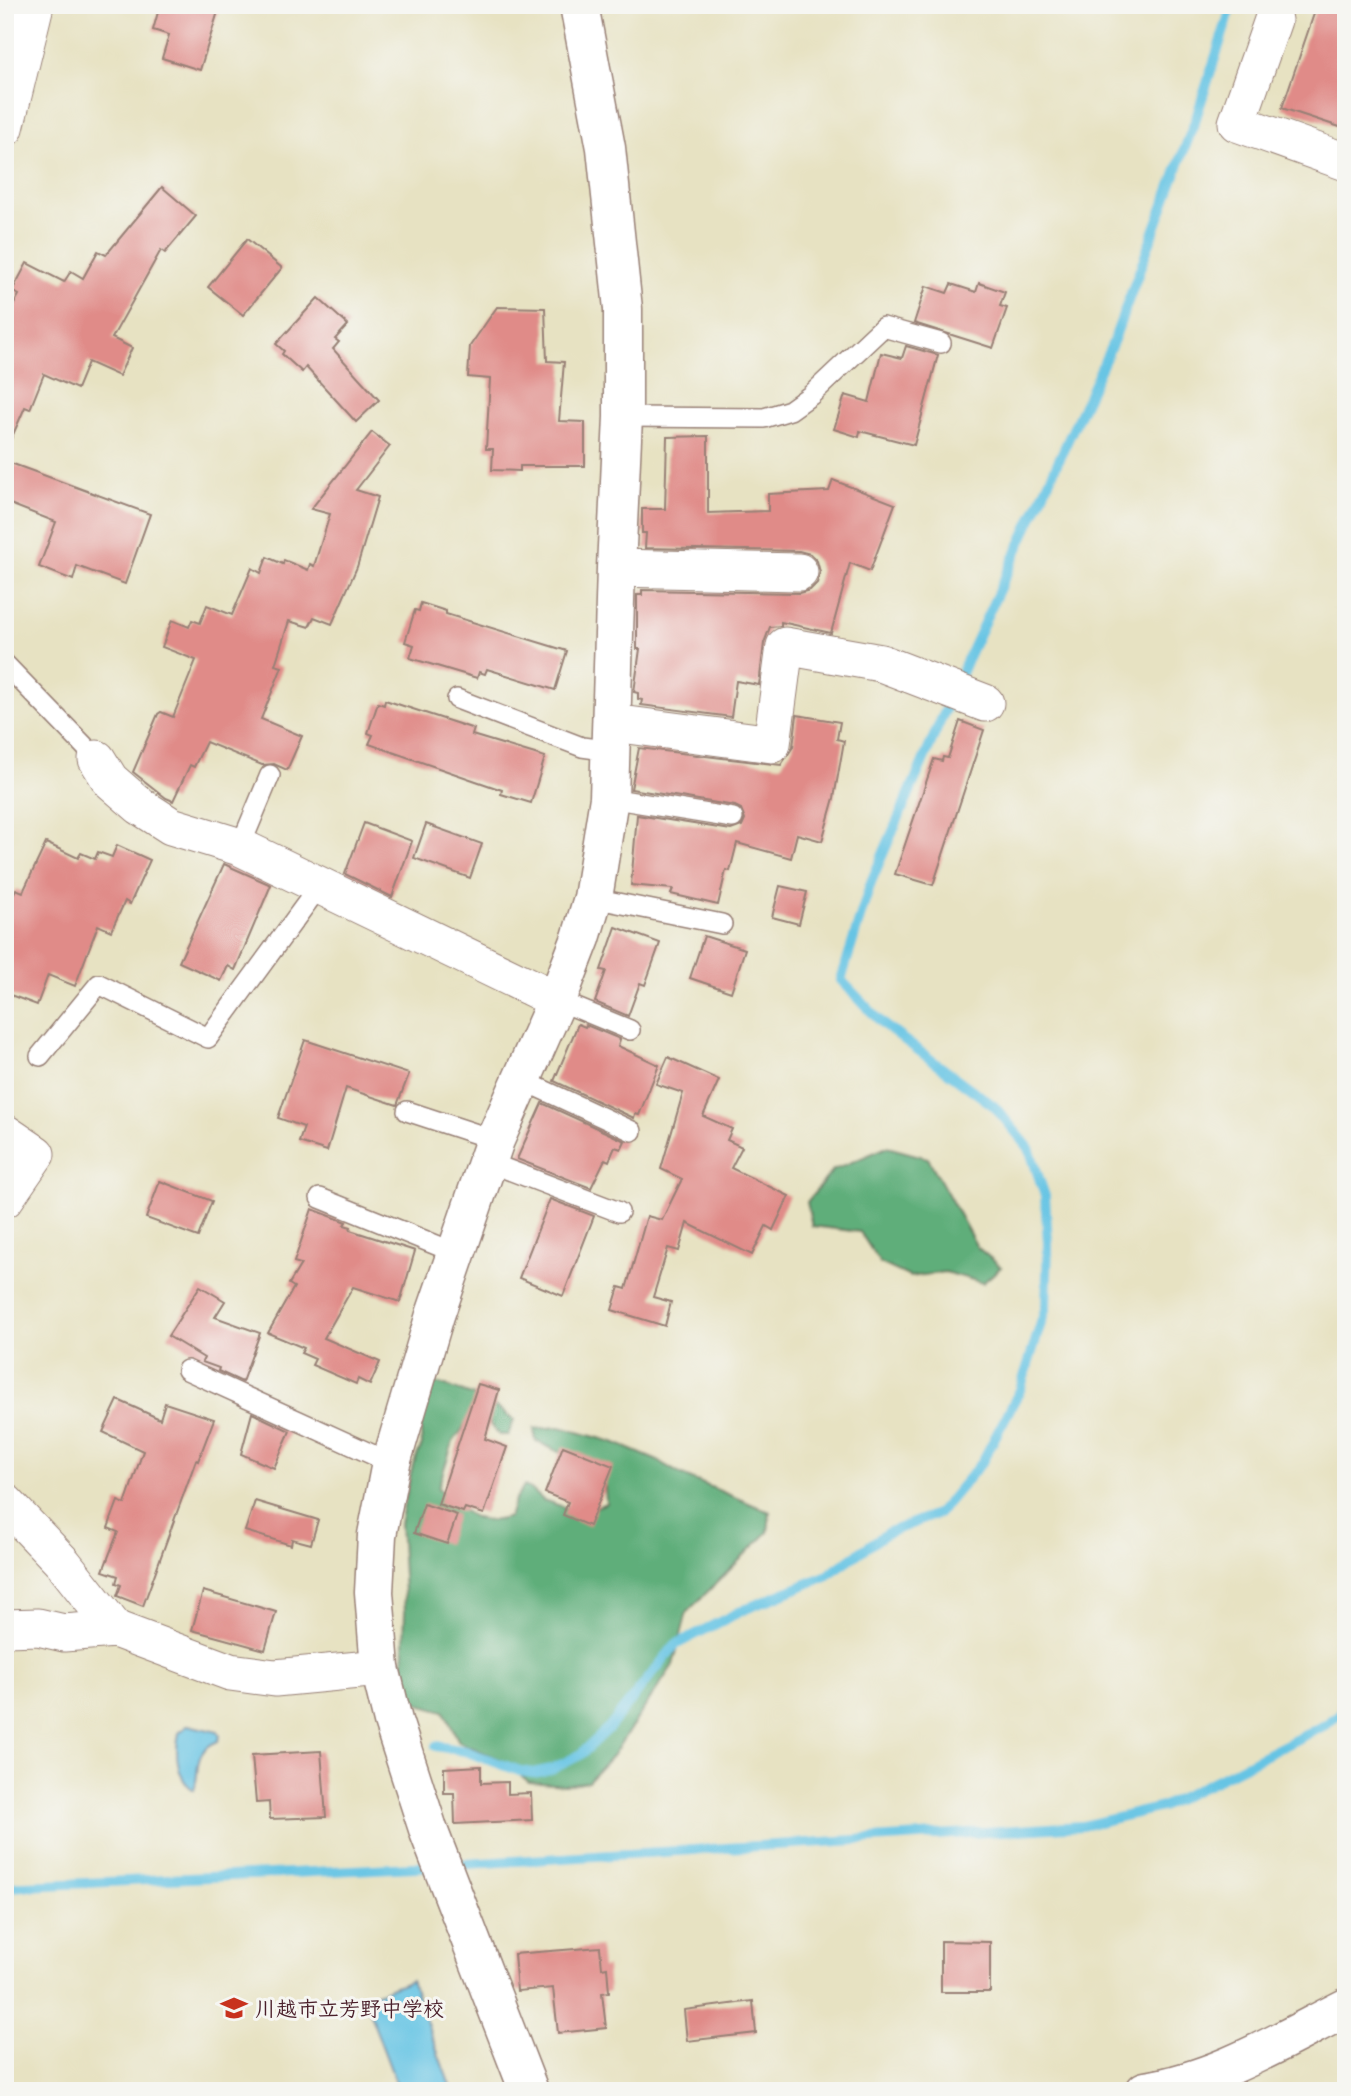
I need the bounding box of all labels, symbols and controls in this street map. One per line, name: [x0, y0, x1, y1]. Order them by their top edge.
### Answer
school or university icon: 川越市立芳野中学校: [219, 1993, 249, 2023]
place label: 川越市立芳野中学校: [255, 1994, 444, 2023]

